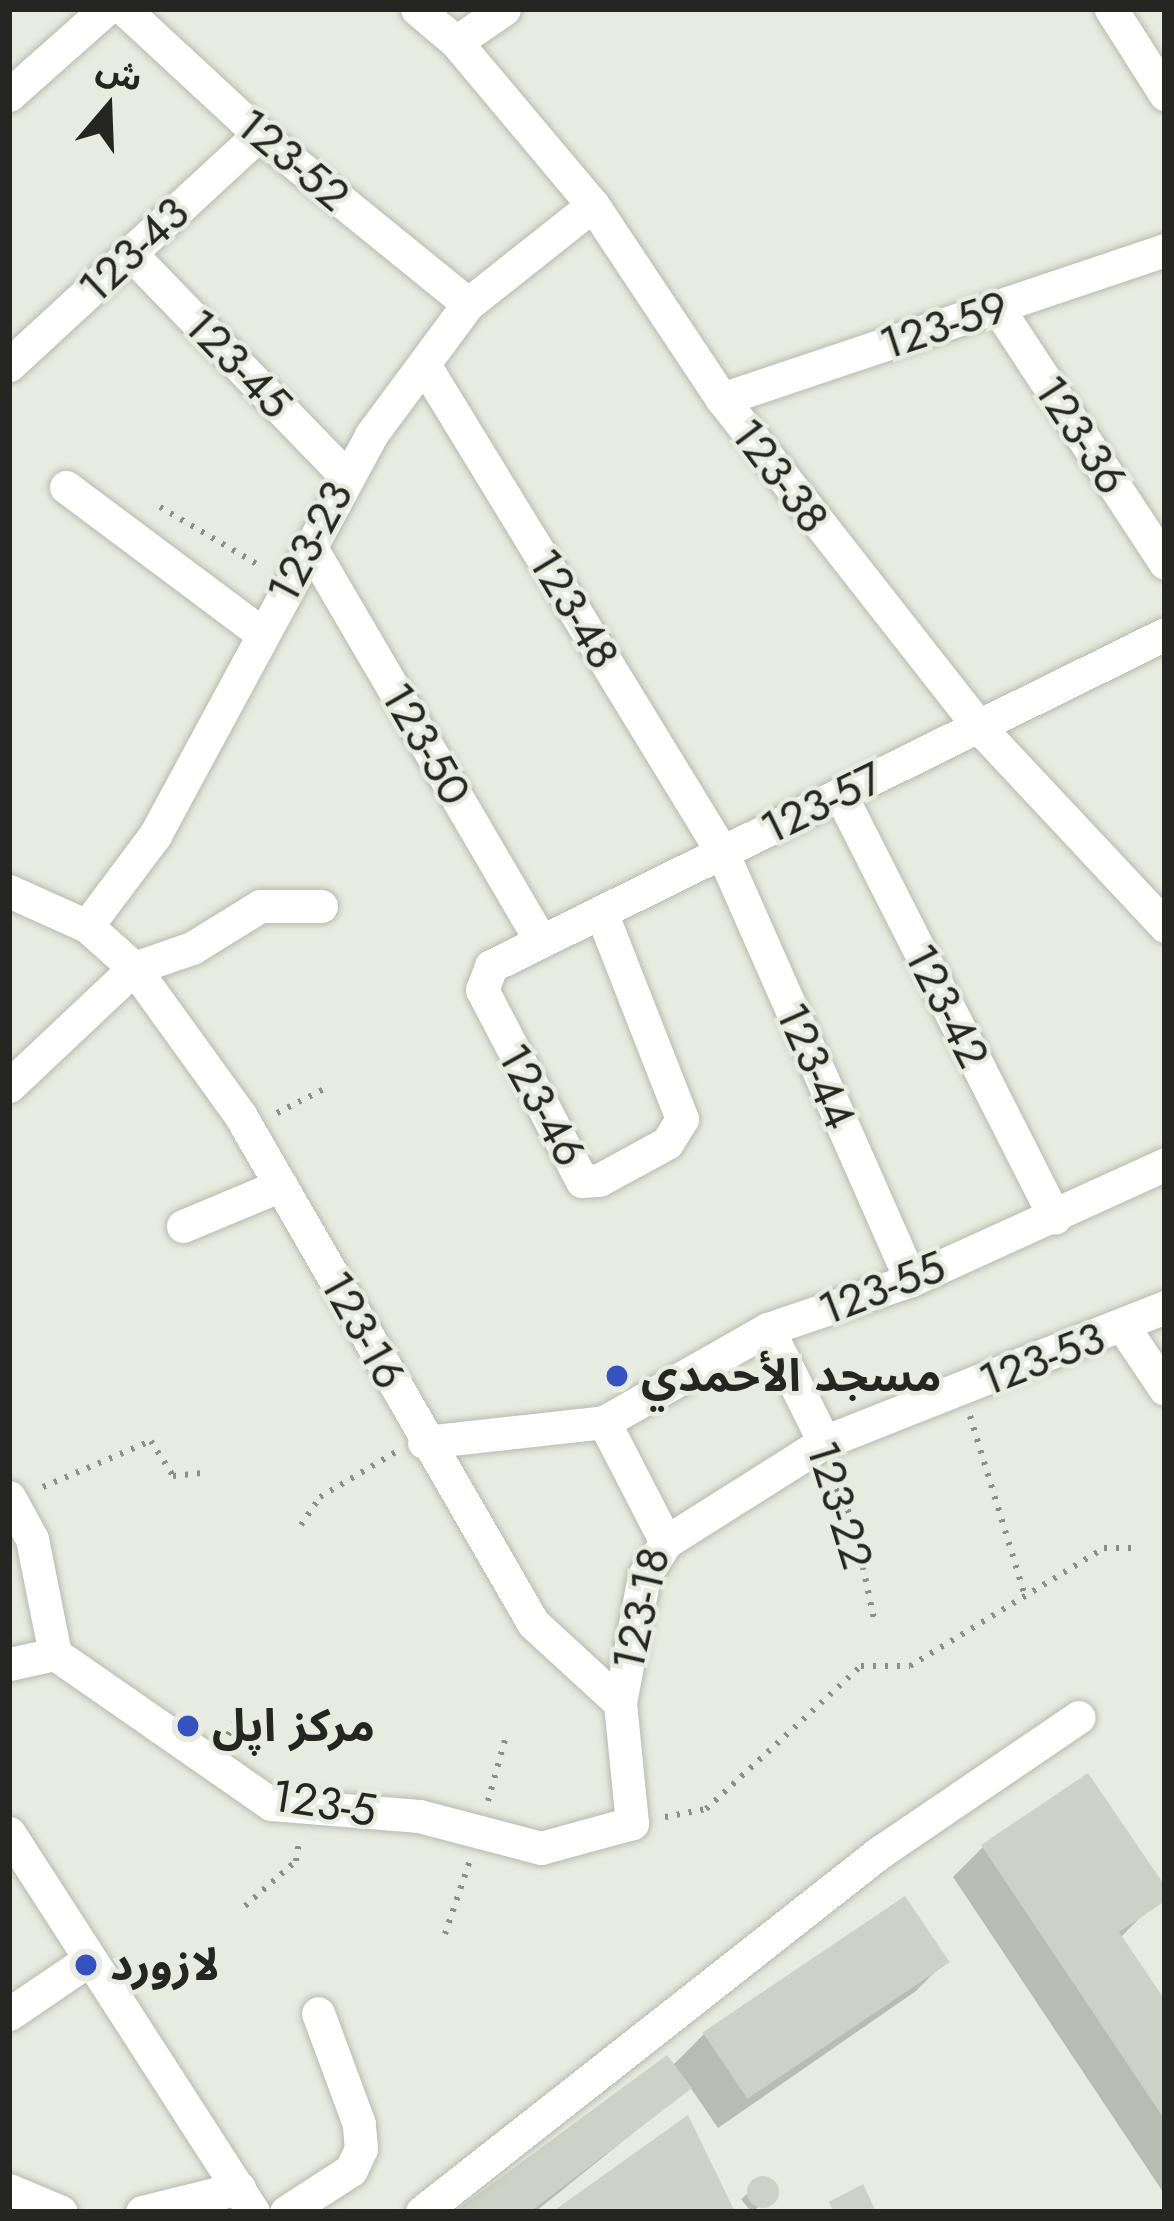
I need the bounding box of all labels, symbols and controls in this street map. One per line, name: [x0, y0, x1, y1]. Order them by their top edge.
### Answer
text: ش: [91, 44, 149, 103]
north arrow: [48, 48, 168, 168]
street label: 123-52: [226, 97, 360, 223]
street label: 123-43: [68, 186, 200, 314]
street label: 123-59: [873, 279, 1015, 371]
street label: 123-45: [173, 298, 303, 430]
street label: 123-36: [1023, 366, 1139, 504]
street label: 123-38: [720, 408, 840, 544]
street label: 123-23: [256, 472, 364, 612]
street label: 123-48: [517, 539, 631, 679]
street label: 123-50: [370, 673, 482, 815]
street label: 123-57: [752, 750, 892, 856]
street label: 123-42: [893, 935, 1001, 1077]
street label: 123-44: [764, 995, 868, 1137]
street label: 123-46: [486, 1034, 598, 1176]
street label: 123-55: [811, 1239, 953, 1337]
street label: 123-16: [309, 1262, 417, 1398]
street label: 123-53: [972, 1311, 1112, 1407]
place label: مسجد الأحمدي: [641, 1349, 941, 1403]
marker: مسجد الأحمدي: [604, 1363, 630, 1389]
street label: 123-22: [795, 1434, 885, 1576]
street label: 123-18: [601, 1542, 681, 1676]
place label: مركز اپل: [212, 1699, 375, 1753]
marker: مركز اپل: [175, 1713, 201, 1739]
street label: 123-5: [268, 1768, 380, 1838]
place label: لازورد: [110, 1938, 220, 1992]
marker: لازورد: [73, 1952, 99, 1978]

